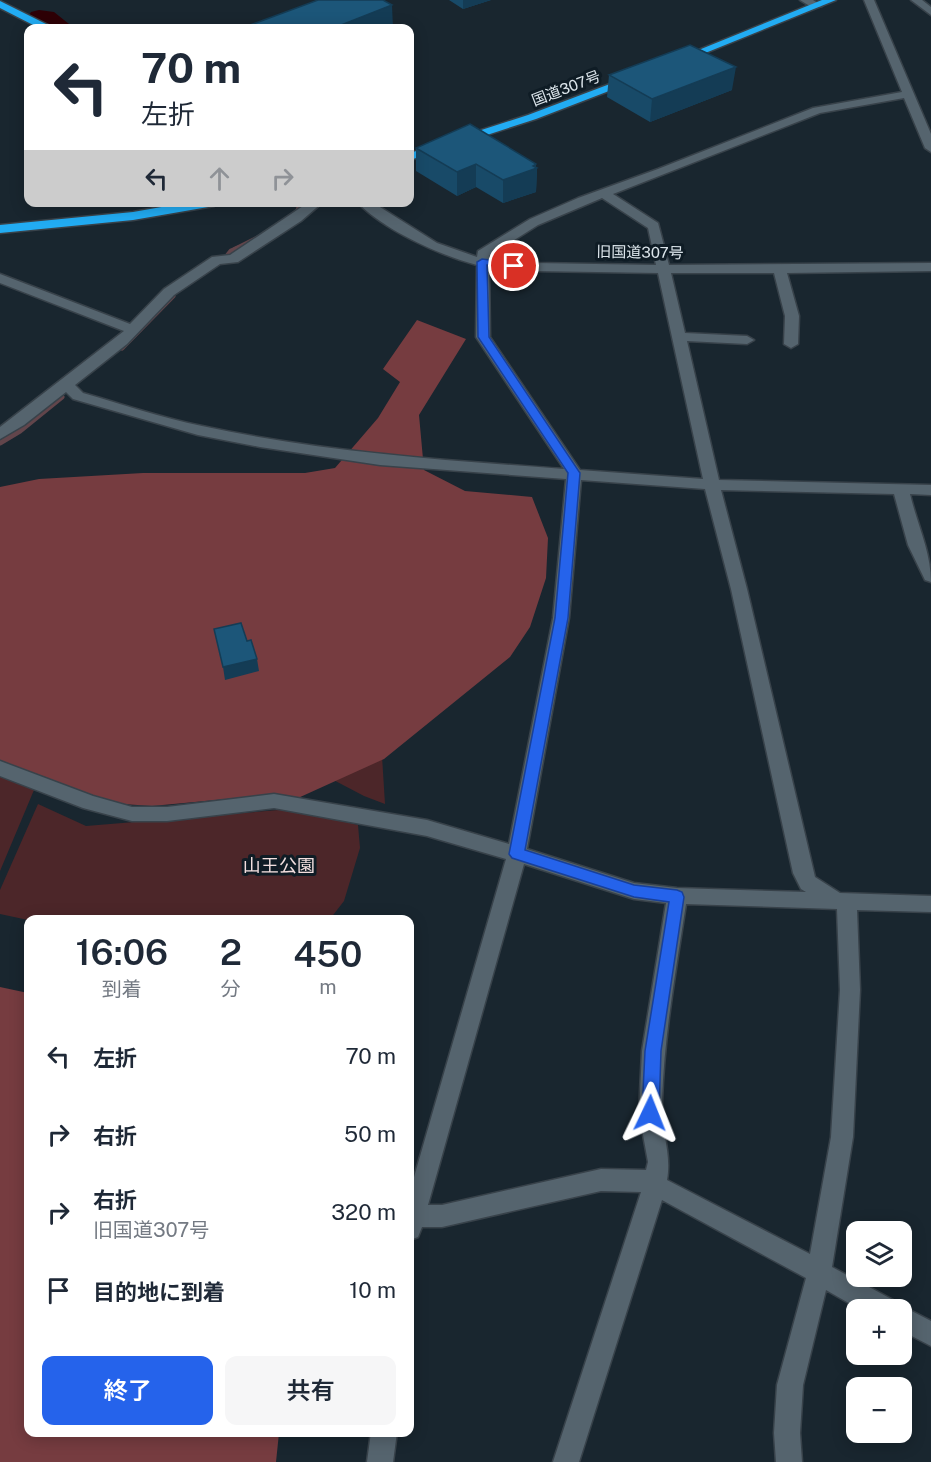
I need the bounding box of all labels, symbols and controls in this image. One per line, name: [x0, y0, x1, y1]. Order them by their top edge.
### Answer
text: 70 m: [141, 43, 241, 92]
icon: left: [42, 48, 120, 126]
street label: 国道307号: [529, 67, 603, 109]
text: 左折: [141, 98, 195, 130]
icon: left: [140, 162, 173, 195]
icon: ahead: [203, 162, 236, 195]
icon: right: [266, 162, 299, 195]
pin: [488, 240, 539, 291]
street label: 旧国道307号: [596, 243, 684, 261]
icon: arrive: [497, 249, 530, 282]
park label: 山王公園: [243, 855, 315, 876]
text: 16:06: [75, 931, 168, 973]
text: 2: [220, 931, 242, 973]
text: 450: [293, 933, 363, 975]
text: m: [319, 975, 337, 999]
text: 到着: [102, 977, 142, 1001]
text: 分: [221, 977, 241, 1001]
icon: left: [42, 1040, 75, 1073]
text: 70 m: [345, 1043, 396, 1069]
text: 左折: [93, 1045, 137, 1071]
position arrow: [618, 1081, 682, 1145]
icon: right: [42, 1118, 75, 1151]
text: 50 m: [344, 1121, 396, 1147]
text: 右折: [93, 1123, 137, 1149]
text: 右折: [93, 1187, 137, 1213]
icon: right: [42, 1196, 75, 1229]
text: 320 m: [331, 1199, 396, 1225]
text: 旧国道307号: [93, 1218, 209, 1242]
map controls: [846, 1221, 912, 1443]
button: layers: [846, 1221, 912, 1287]
icon: arrive: [42, 1274, 75, 1307]
text: 10 m: [349, 1277, 396, 1303]
text: 目的地に到着: [93, 1279, 225, 1305]
button: +: [846, 1299, 912, 1365]
button: 終了: [42, 1356, 213, 1425]
button: 共有: [225, 1356, 396, 1425]
button: −: [846, 1377, 912, 1443]

